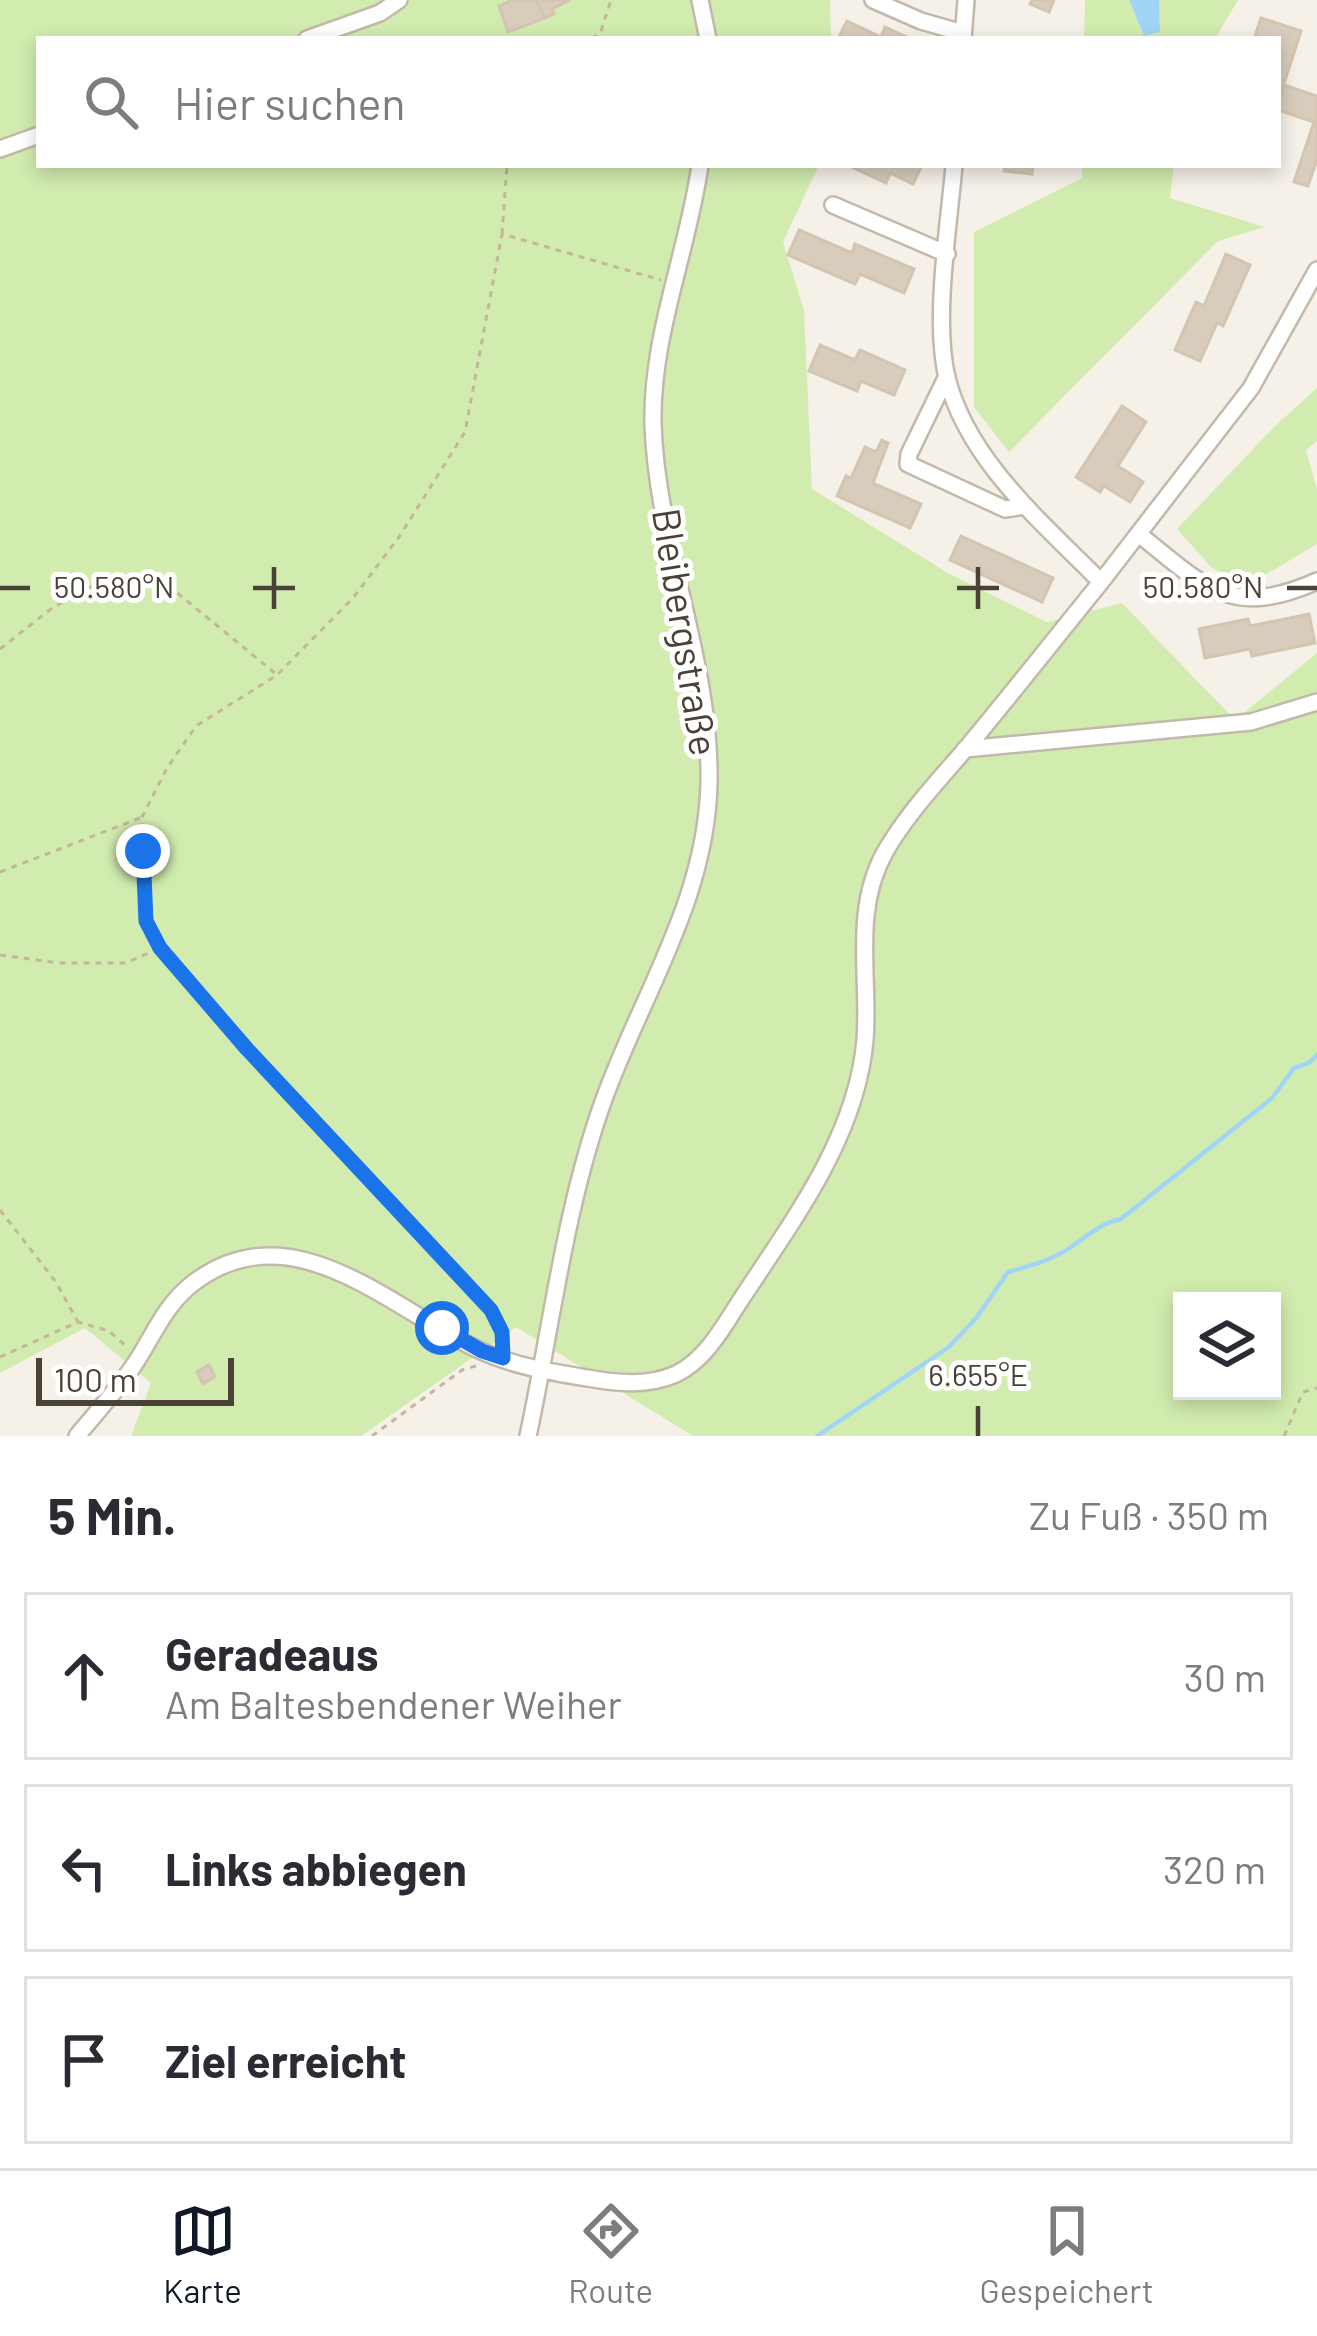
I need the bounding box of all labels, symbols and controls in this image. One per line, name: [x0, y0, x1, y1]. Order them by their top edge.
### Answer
search box: [36, 36, 1281, 168]
icon: search: [78, 69, 144, 135]
text: Hier suchen: [174, 75, 406, 129]
street label: Bleibergstraße: [644, 505, 729, 759]
text: 50.580°N: [54, 568, 174, 604]
text: 50.580°N: [1143, 568, 1263, 604]
route end: [116, 824, 170, 878]
map controls: [1173, 1292, 1281, 1400]
button: layers: [1173, 1292, 1281, 1400]
route start: [415, 1301, 469, 1355]
scale bar: [36, 1352, 234, 1405]
text: 6.655°E: [928, 1356, 1028, 1392]
text: 100 m: [54, 1359, 137, 1399]
text: 5 Min.: [48, 1484, 176, 1545]
text: Zu Fuß · 350 m: [1029, 1491, 1269, 1538]
text: Geradeaus: [165, 1626, 378, 1680]
icon: ahead: [51, 1643, 117, 1709]
text: 30 m: [1184, 1653, 1266, 1700]
text: Am Baltesbendener Weiher: [165, 1680, 622, 1727]
icon: left: [51, 1835, 117, 1901]
text: Links abbiegen: [165, 1841, 467, 1895]
text: 320 m: [1163, 1845, 1266, 1892]
icon: arrive: [51, 2027, 117, 2093]
text: Ziel erreicht: [165, 2033, 406, 2087]
tab: Karte: [163, 2198, 242, 2310]
tab: Route: [568, 2198, 653, 2310]
tab: Gespeichert: [980, 2198, 1154, 2310]

